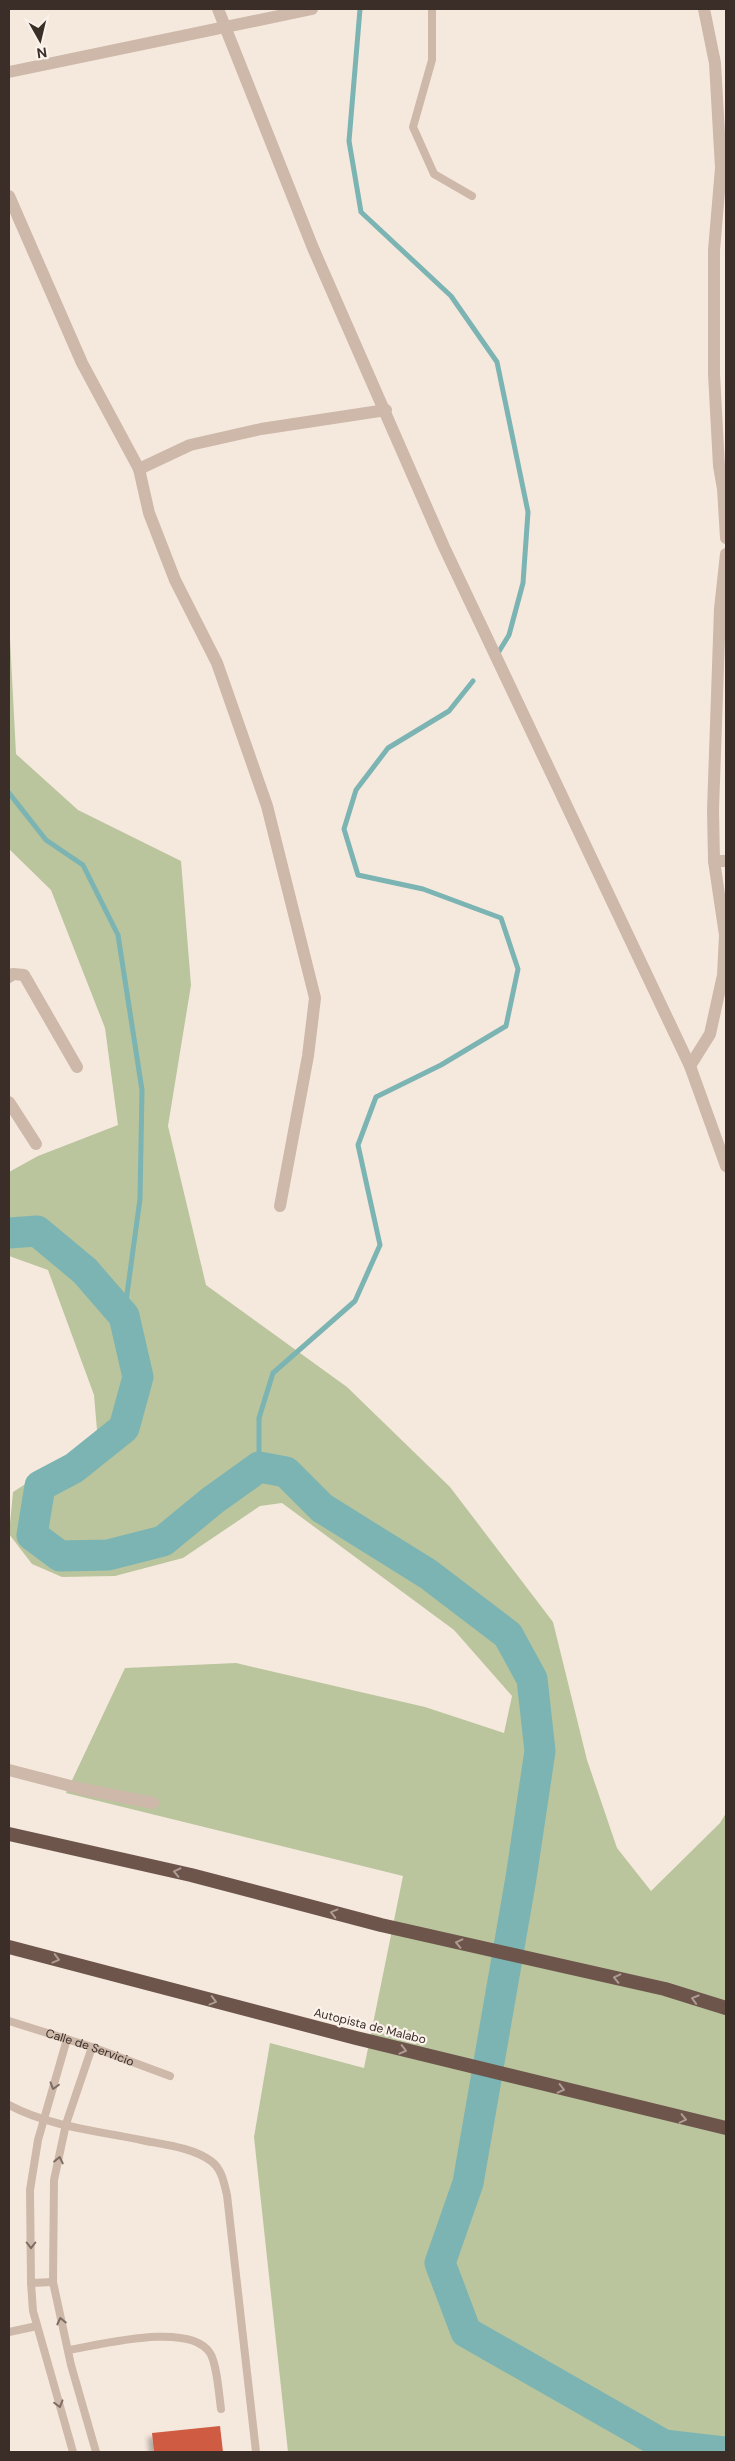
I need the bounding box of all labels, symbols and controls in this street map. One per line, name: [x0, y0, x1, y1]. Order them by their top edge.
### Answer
north arrow: [15, 15, 65, 65]
text: N: [35, 43, 48, 62]
one-way arrow: [172, 1867, 181, 1877]
one-way arrow: [330, 1908, 339, 1919]
one-way arrow: [454, 1938, 463, 1949]
one-way arrow: [52, 1953, 60, 1964]
one-way arrow: [613, 1973, 622, 1984]
one-way arrow: [692, 1994, 700, 2004]
one-way arrow: [209, 1995, 217, 2005]
street label: Autopista de Malabo: [312, 2004, 428, 2048]
street label: Calle de Servicio: [44, 2025, 136, 2070]
one-way arrow: [399, 2044, 408, 2055]
one-way arrow: [49, 2081, 59, 2089]
one-way arrow: [557, 2083, 566, 2094]
one-way arrow: [679, 2113, 688, 2124]
one-way arrow: [53, 2155, 63, 2164]
one-way arrow: [26, 2242, 36, 2250]
one-way arrow: [56, 2316, 67, 2325]
one-way arrow: [54, 2400, 64, 2408]

